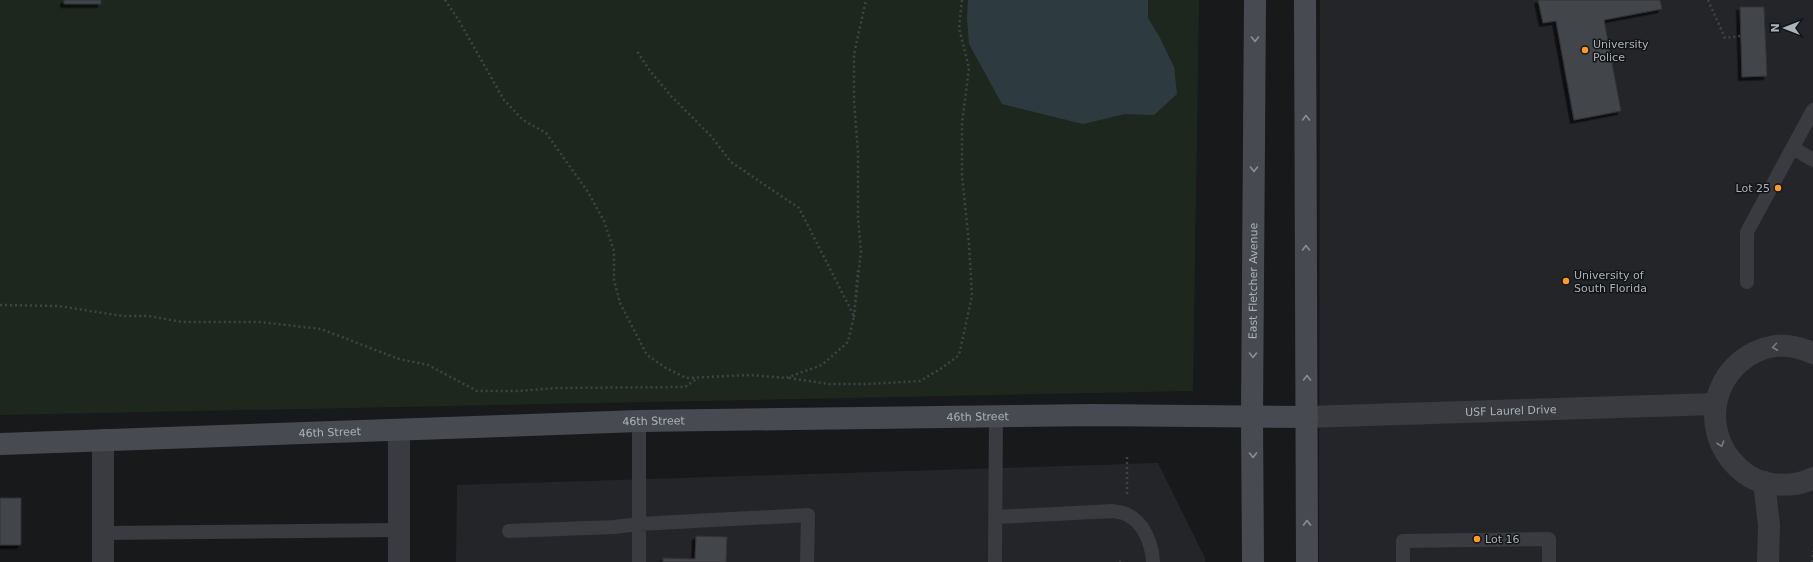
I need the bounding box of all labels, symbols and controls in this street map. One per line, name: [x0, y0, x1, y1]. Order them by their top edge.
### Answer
north arrow: [1765, 8, 1805, 48]
text: N: [1769, 23, 1782, 33]
one-way arrow: [1251, 36, 1259, 42]
place label: University Police: [1593, 38, 1649, 64]
marker: University Police: [1580, 45, 1590, 55]
one-way arrow: [1302, 115, 1310, 121]
one-way arrow: [1250, 166, 1258, 172]
place label: Lot 25: [1736, 182, 1770, 195]
marker: Lot 25: [1773, 183, 1783, 193]
street label: East Fletcher Avenue: [1247, 222, 1260, 339]
one-way arrow: [1302, 245, 1310, 251]
place label: University of South Florida: [1574, 269, 1647, 295]
marker: University of South Florida: [1561, 276, 1571, 286]
one-way arrow: [1772, 343, 1778, 352]
one-way arrow: [1249, 352, 1257, 358]
one-way arrow: [1303, 375, 1311, 381]
street label: USF Laurel Drive: [1465, 403, 1557, 419]
street label: 46th Street: [946, 410, 1009, 424]
street label: 46th Street: [622, 414, 685, 429]
street label: 46th Street: [298, 425, 362, 440]
one-way arrow: [1716, 441, 1724, 448]
one-way arrow: [1249, 452, 1257, 458]
one-way arrow: [1303, 520, 1311, 526]
place label: Lot 16: [1485, 533, 1519, 546]
marker: Lot 16: [1472, 534, 1482, 544]

